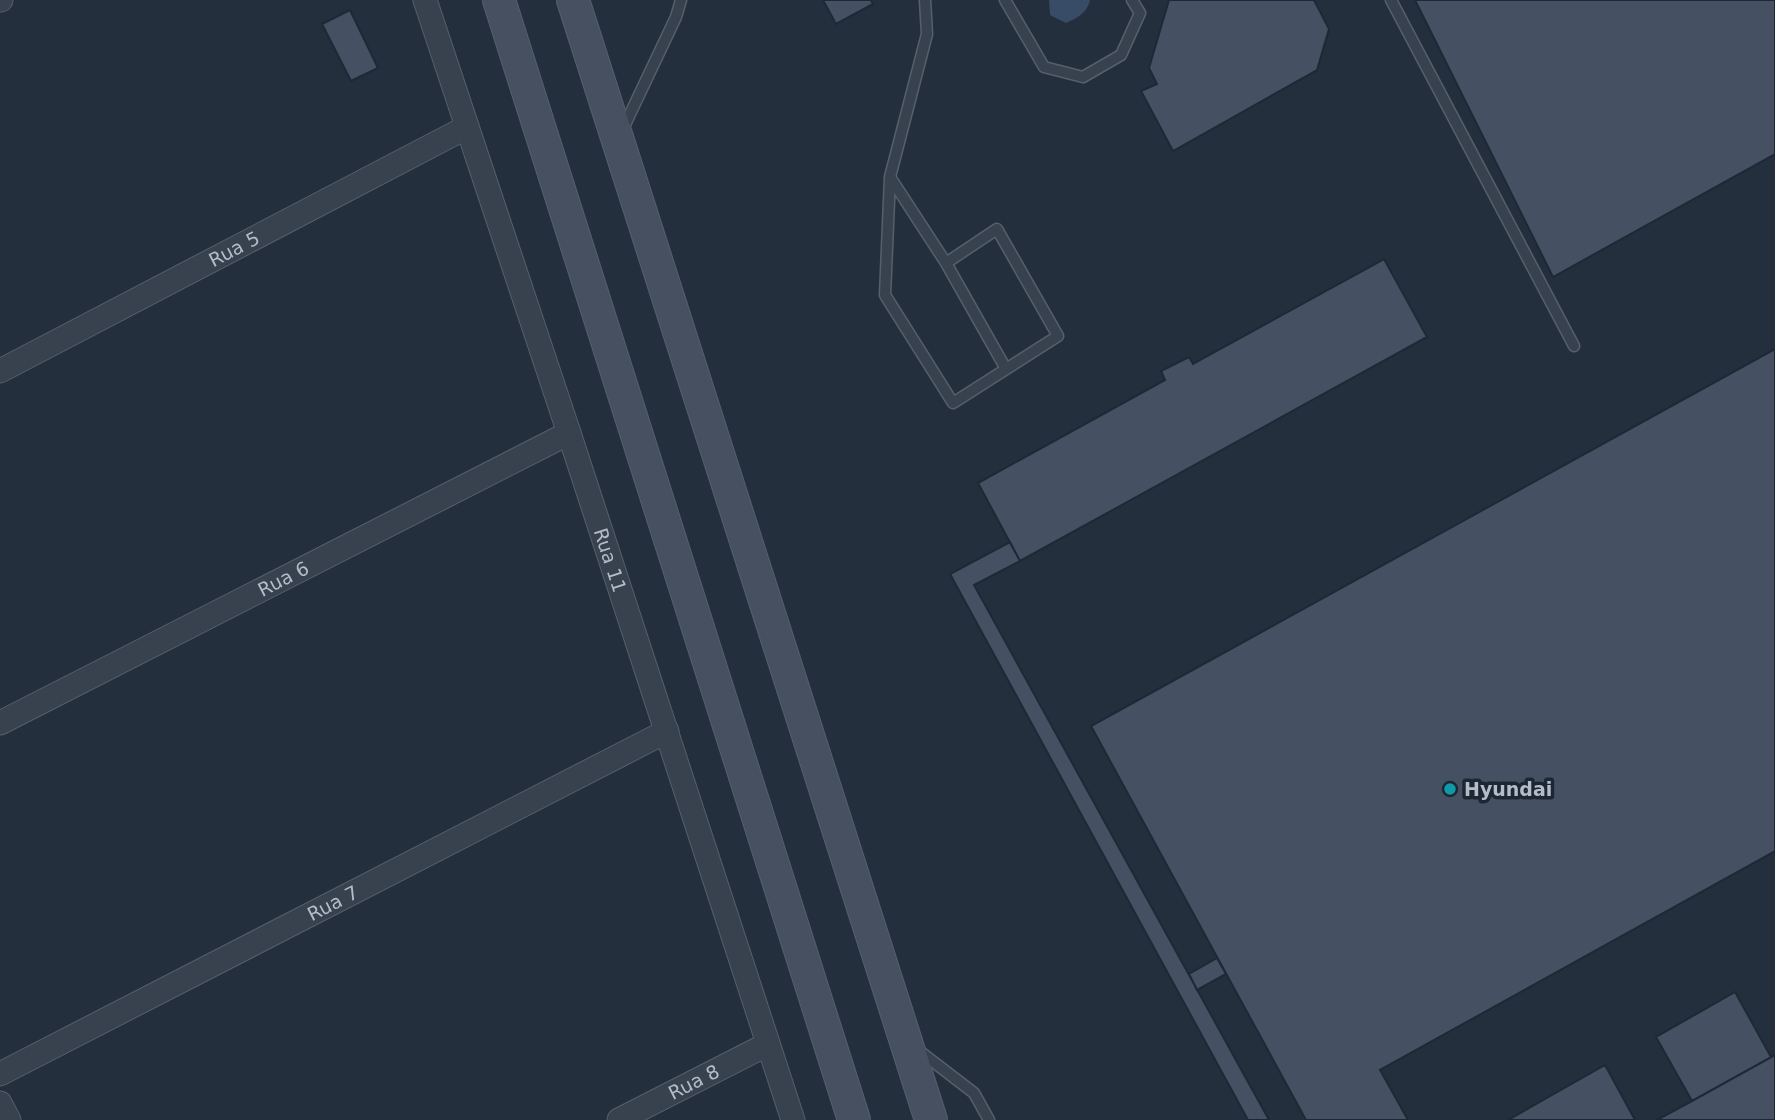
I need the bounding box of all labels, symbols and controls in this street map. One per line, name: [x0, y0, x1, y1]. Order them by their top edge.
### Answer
street label: Rua 5: [205, 226, 263, 271]
street label: Rua 11: [590, 525, 631, 595]
street label: Rua 6: [254, 556, 312, 601]
place label: Hyundai: [1464, 778, 1552, 800]
marker: Hyundai: [1442, 781, 1458, 797]
street label: Rua 7: [303, 881, 362, 925]
street label: Rua 8: [665, 1060, 723, 1104]

